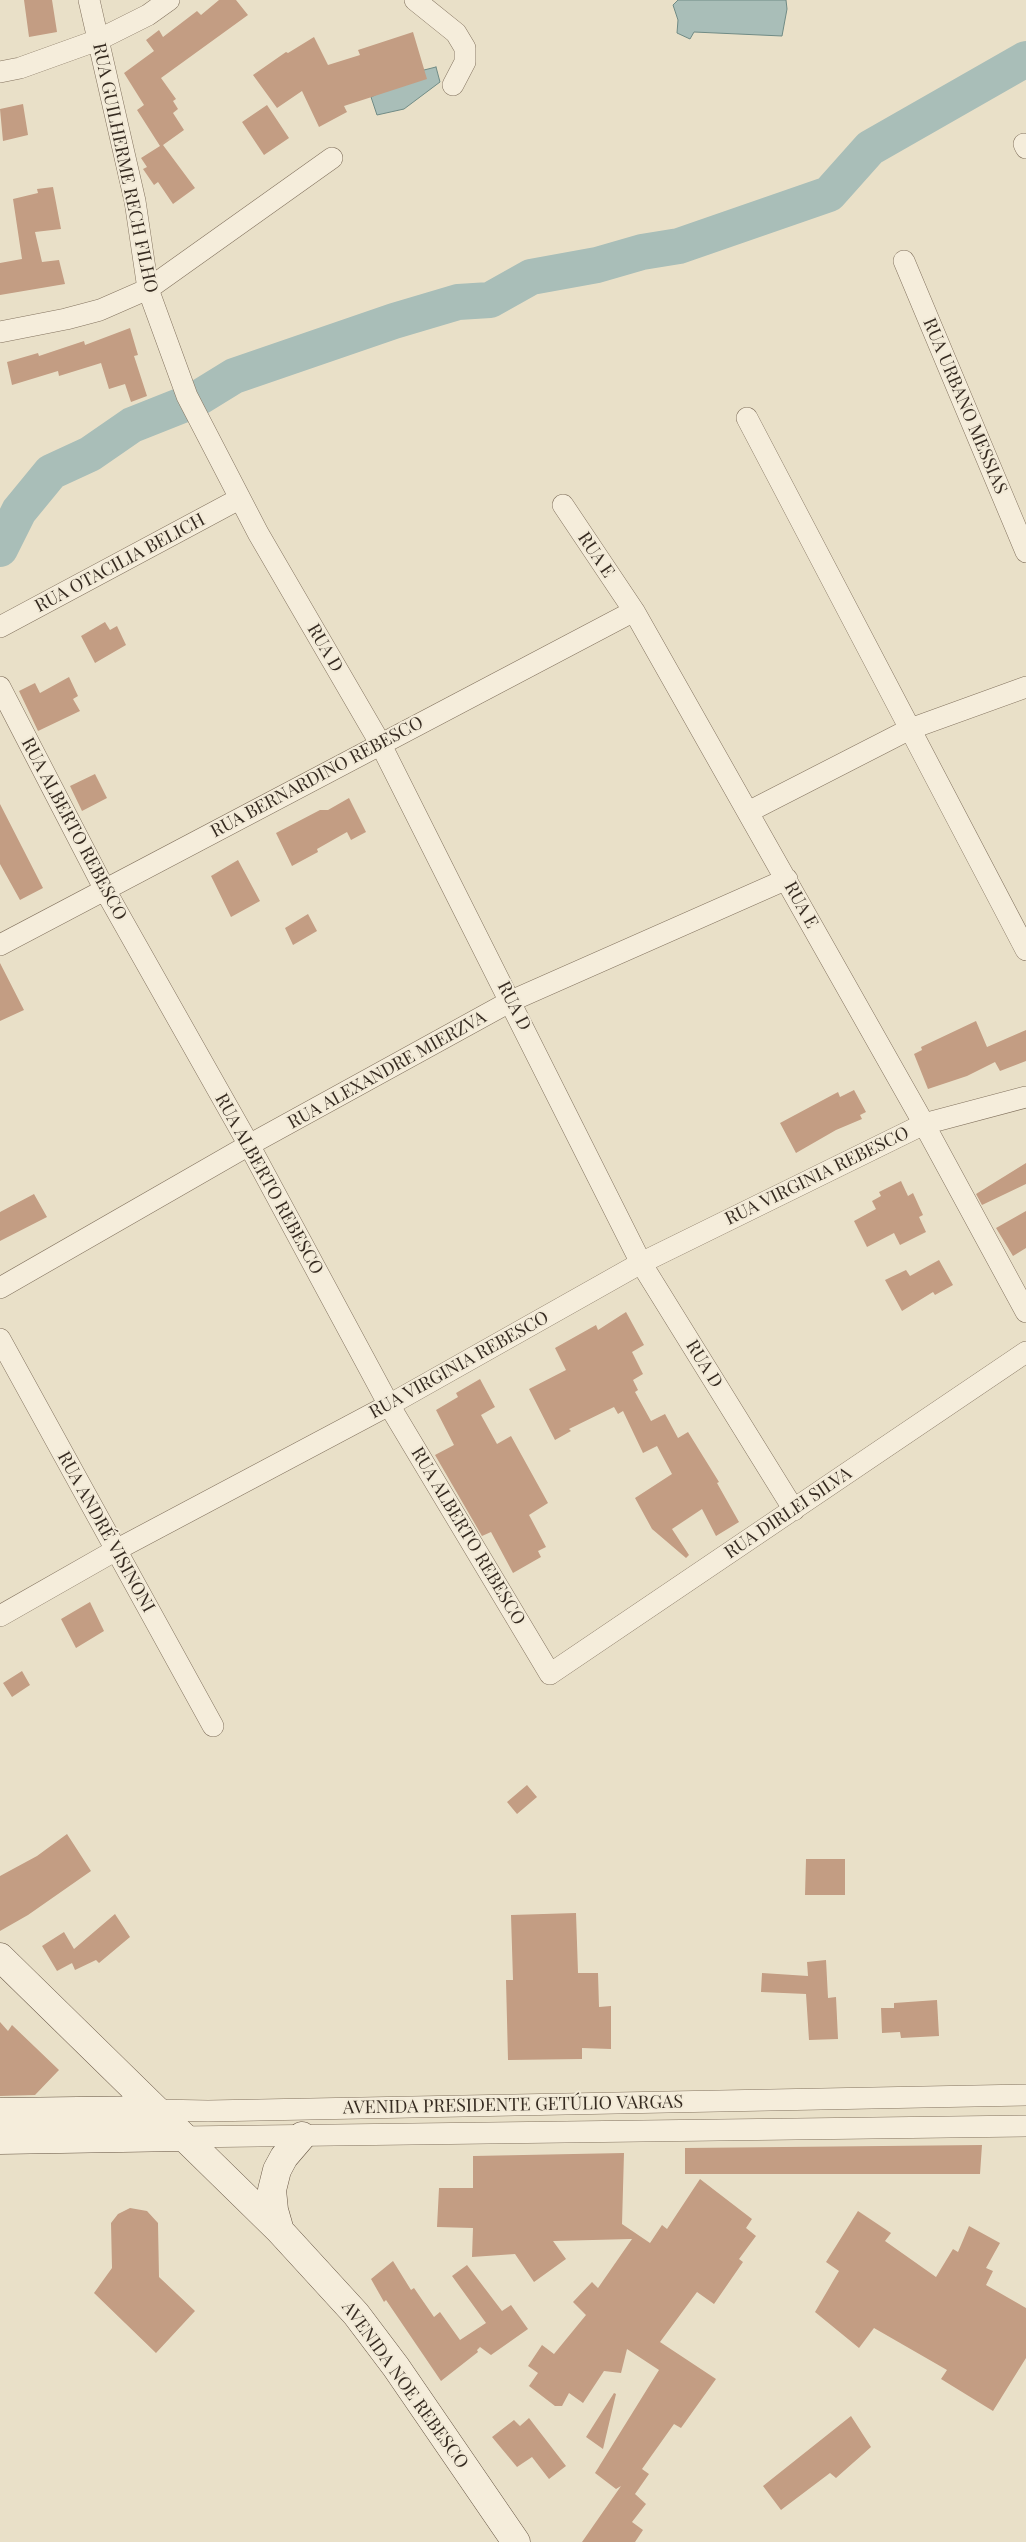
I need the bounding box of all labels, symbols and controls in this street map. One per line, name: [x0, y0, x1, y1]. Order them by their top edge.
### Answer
street label: RUA GUILHERME RECH FILHO: [88, 41, 162, 295]
street label: RUA URBANO MESSIAS: [918, 315, 1012, 497]
street label: RUA OTACILIA BELICH: [31, 509, 209, 617]
street label: RUA E: [573, 528, 619, 582]
street label: RUA D: [303, 620, 347, 676]
street label: RUA BERNARDINO REBESCO: [207, 712, 427, 842]
street label: RUA ALBERTO REBESCO: [17, 734, 131, 924]
street label: RUA E: [779, 878, 823, 932]
street label: RUA D: [493, 978, 535, 1034]
street label: RUA ALEXANDRE MIERZVA: [284, 1006, 490, 1134]
street label: RUA ALBERTO REBESCO: [210, 1090, 328, 1278]
street label: RUA VIRGINIA REBESCO: [722, 1122, 912, 1230]
street label: RUA VIRGINIA REBESCO: [366, 1307, 552, 1423]
street label: RUA D: [681, 1336, 727, 1392]
street label: RUA ALBERTO REBESCO: [406, 1443, 530, 1629]
street label: RUA ANDRÉ VISINONI: [53, 1448, 159, 1616]
street label: RUA DIRLEI SILVA: [720, 1463, 856, 1563]
street label: AVENIDA PRESIDENTE GETÚLIO VARGAS: [343, 2091, 683, 2119]
street label: AVENIDA NOE REBESCO: [337, 2297, 473, 2473]

